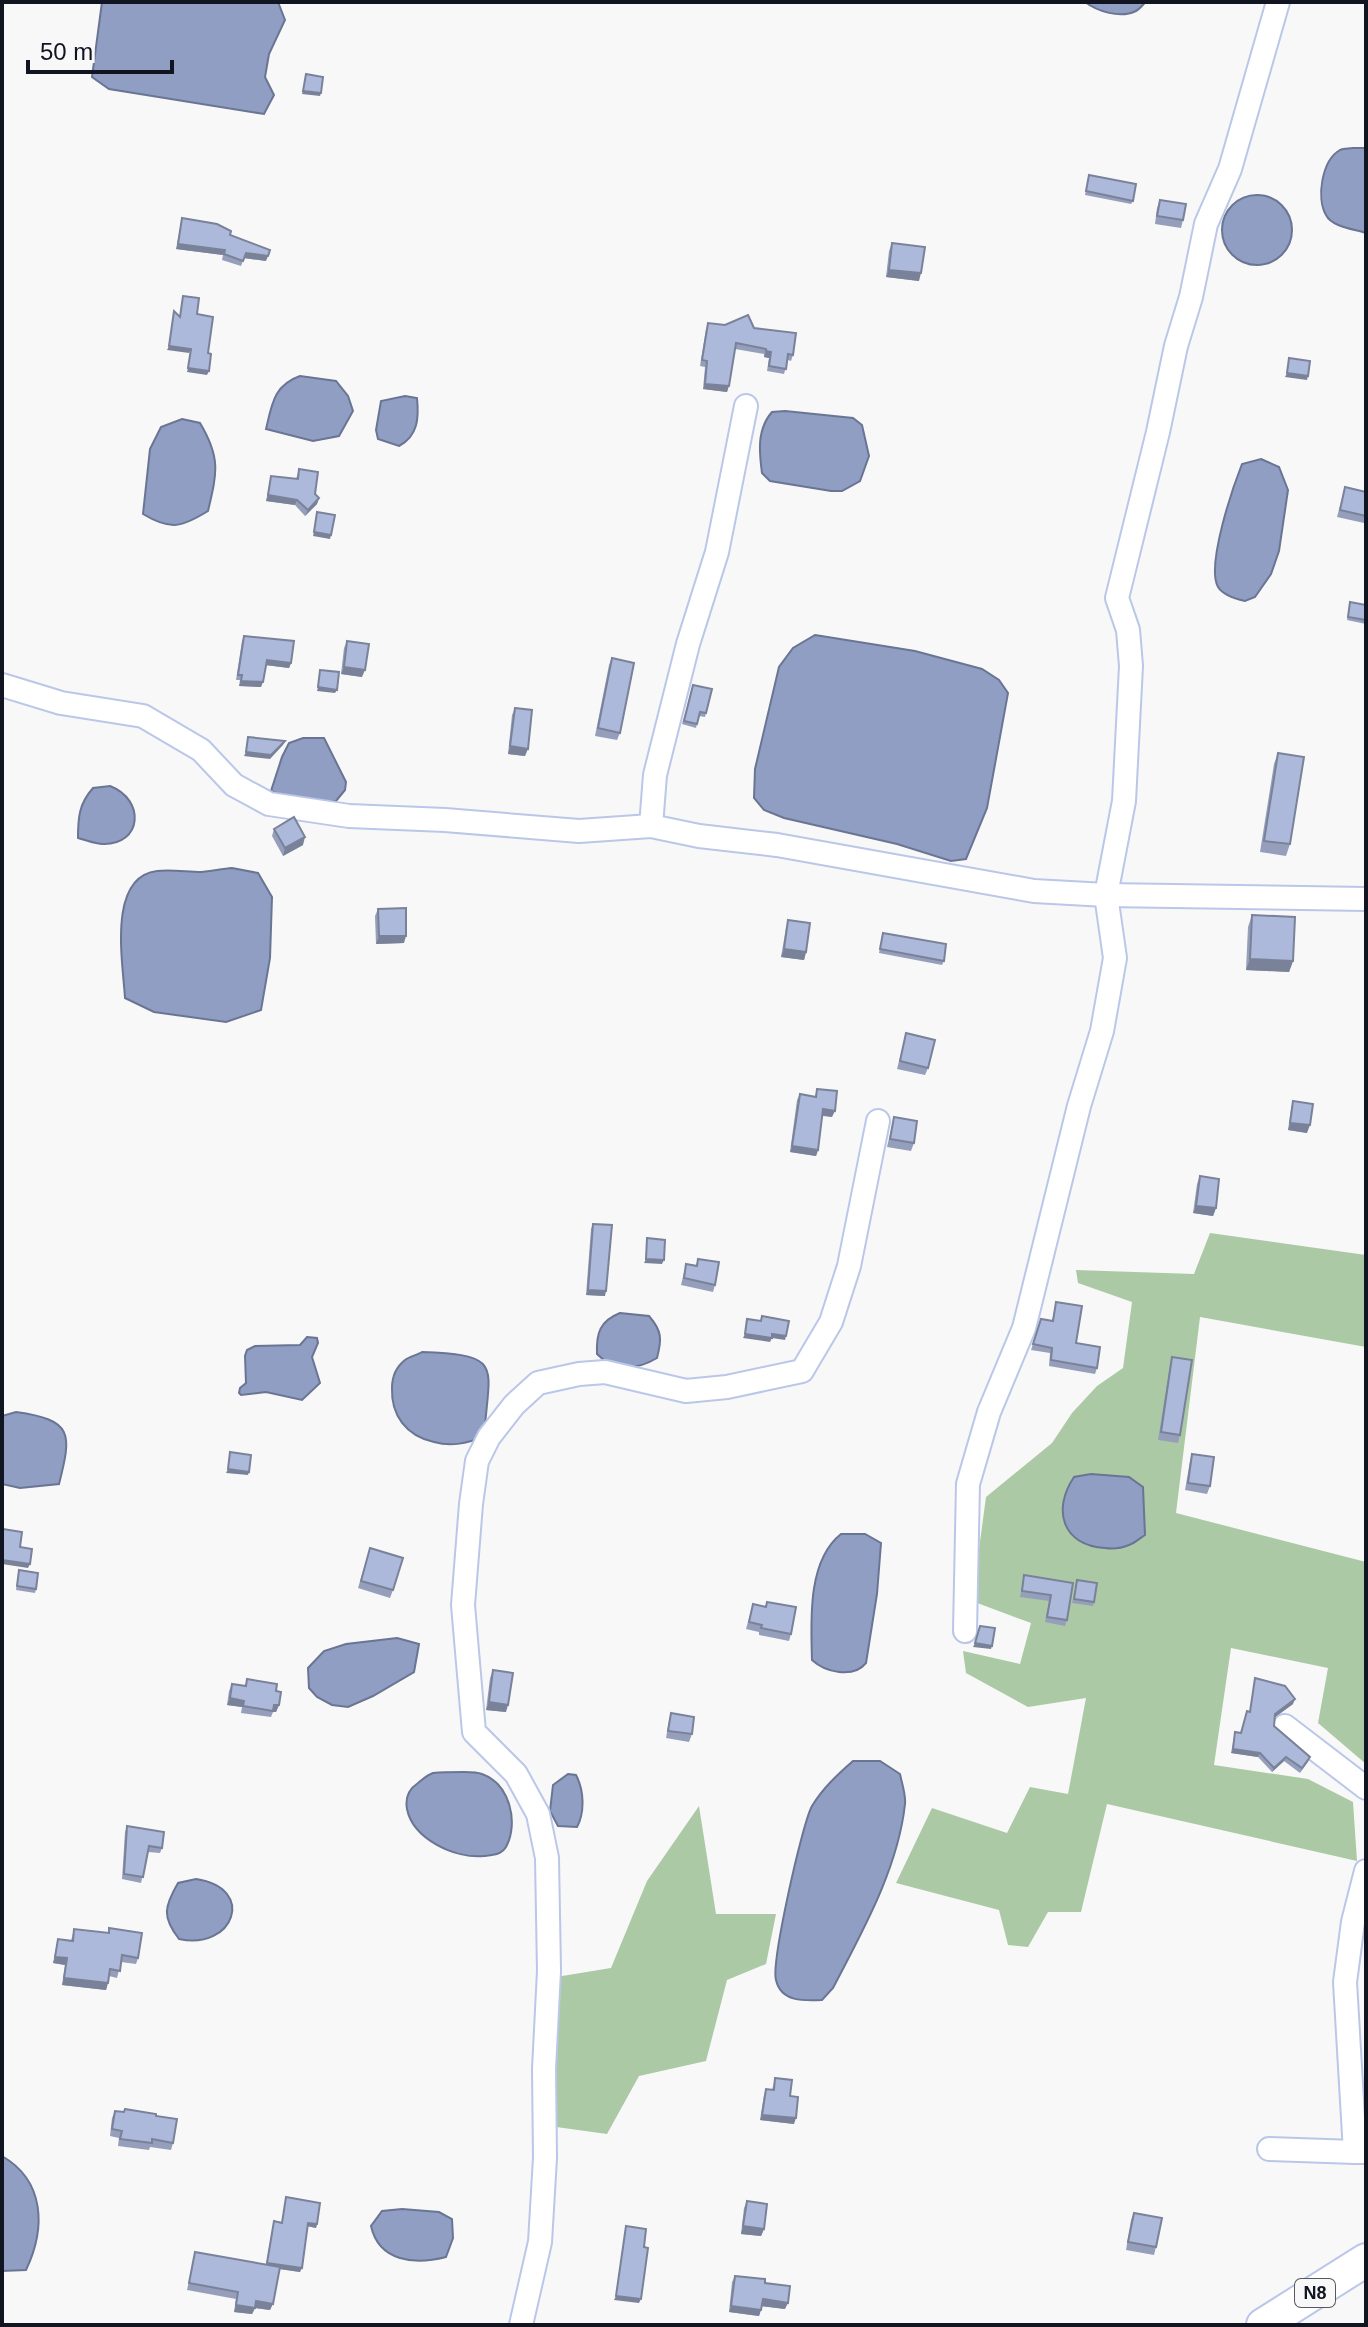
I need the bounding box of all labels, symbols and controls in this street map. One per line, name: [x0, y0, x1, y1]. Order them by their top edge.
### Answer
scale bar: [28, 24, 172, 74]
text: 50 m: [40, 38, 93, 65]
road number: N8: [1295, 2279, 1335, 2307]

